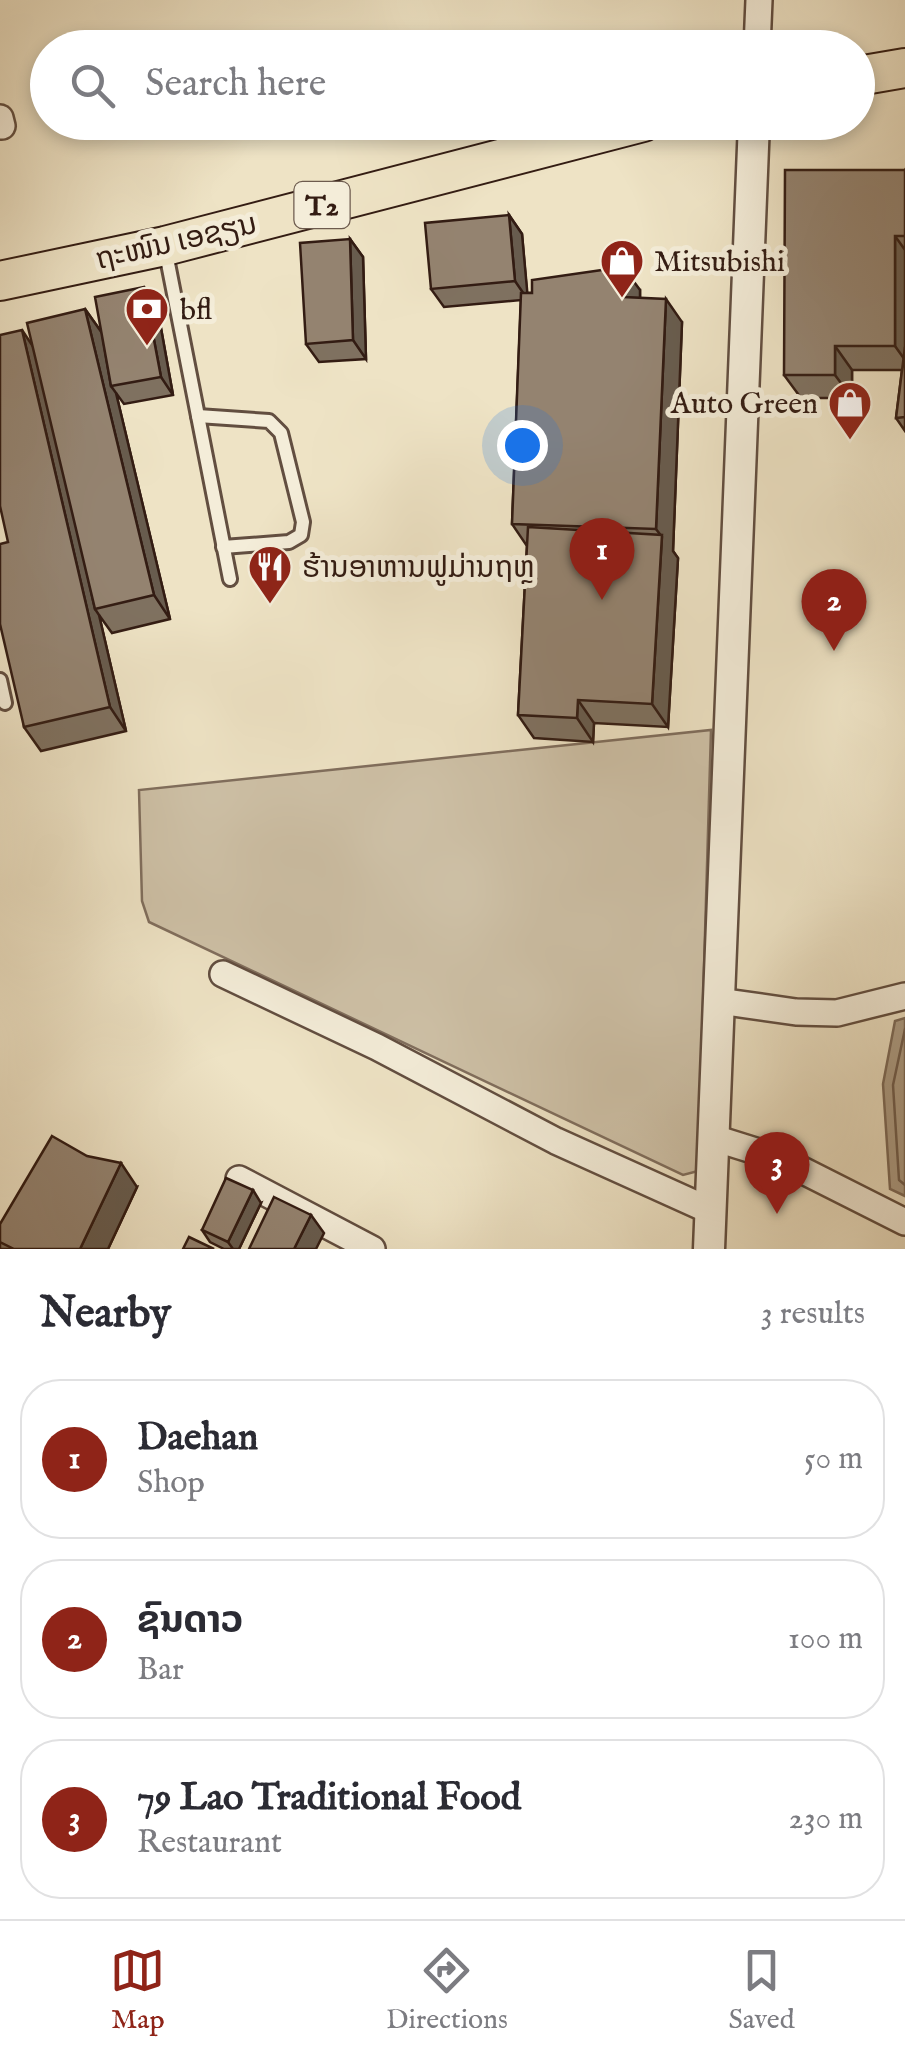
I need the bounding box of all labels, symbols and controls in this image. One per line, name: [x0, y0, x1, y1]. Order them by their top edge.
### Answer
search box: [30, 30, 875, 140]
icon: search: [65, 58, 120, 113]
text: Search here: [145, 61, 326, 109]
road number: T2: [294, 182, 350, 228]
street label: ຖະໜົນ ເອຊຽນ: [92, 206, 261, 280]
shop icon: Mitsubishi: [599, 238, 645, 299]
place label: Mitsubishi: [654, 244, 785, 282]
bank icon: bfl: [124, 286, 170, 347]
place label: bfl: [180, 292, 212, 330]
shop icon: Auto Green: [827, 380, 873, 441]
place label: Auto Green: [670, 386, 818, 424]
your location: [497, 420, 548, 471]
pin: 1: [570, 518, 634, 600]
restaurant icon: ຮ້ານອາຫານຟູມ່ານຖຫຼ: [247, 544, 293, 605]
place label: ຮ້ານອາຫານຟູມ່ານຖຫຼ: [302, 550, 535, 588]
pin: 2: [802, 568, 866, 651]
pin: 3: [744, 1132, 810, 1214]
text: Nearby: [40, 1288, 171, 1341]
text: 3 results: [761, 1294, 865, 1335]
text: Daehan: [137, 1415, 258, 1463]
text: 1: [69, 1439, 80, 1480]
text: 50 m: [804, 1439, 863, 1480]
text: Shop: [137, 1463, 205, 1504]
text: ຊົນດາວ: [137, 1598, 243, 1646]
text: 2: [67, 1619, 82, 1660]
text: 100 m: [788, 1619, 863, 1660]
text: Bar: [137, 1650, 184, 1691]
text: 79 Lao Traditional Food: [137, 1775, 521, 1823]
text: 3: [69, 1799, 80, 1840]
text: 230 m: [789, 1799, 863, 1840]
text: Restaurant: [137, 1823, 282, 1864]
tab: Map: [110, 1943, 165, 2038]
tab: Directions: [386, 1943, 508, 2038]
tab: Saved: [728, 1943, 795, 2038]

